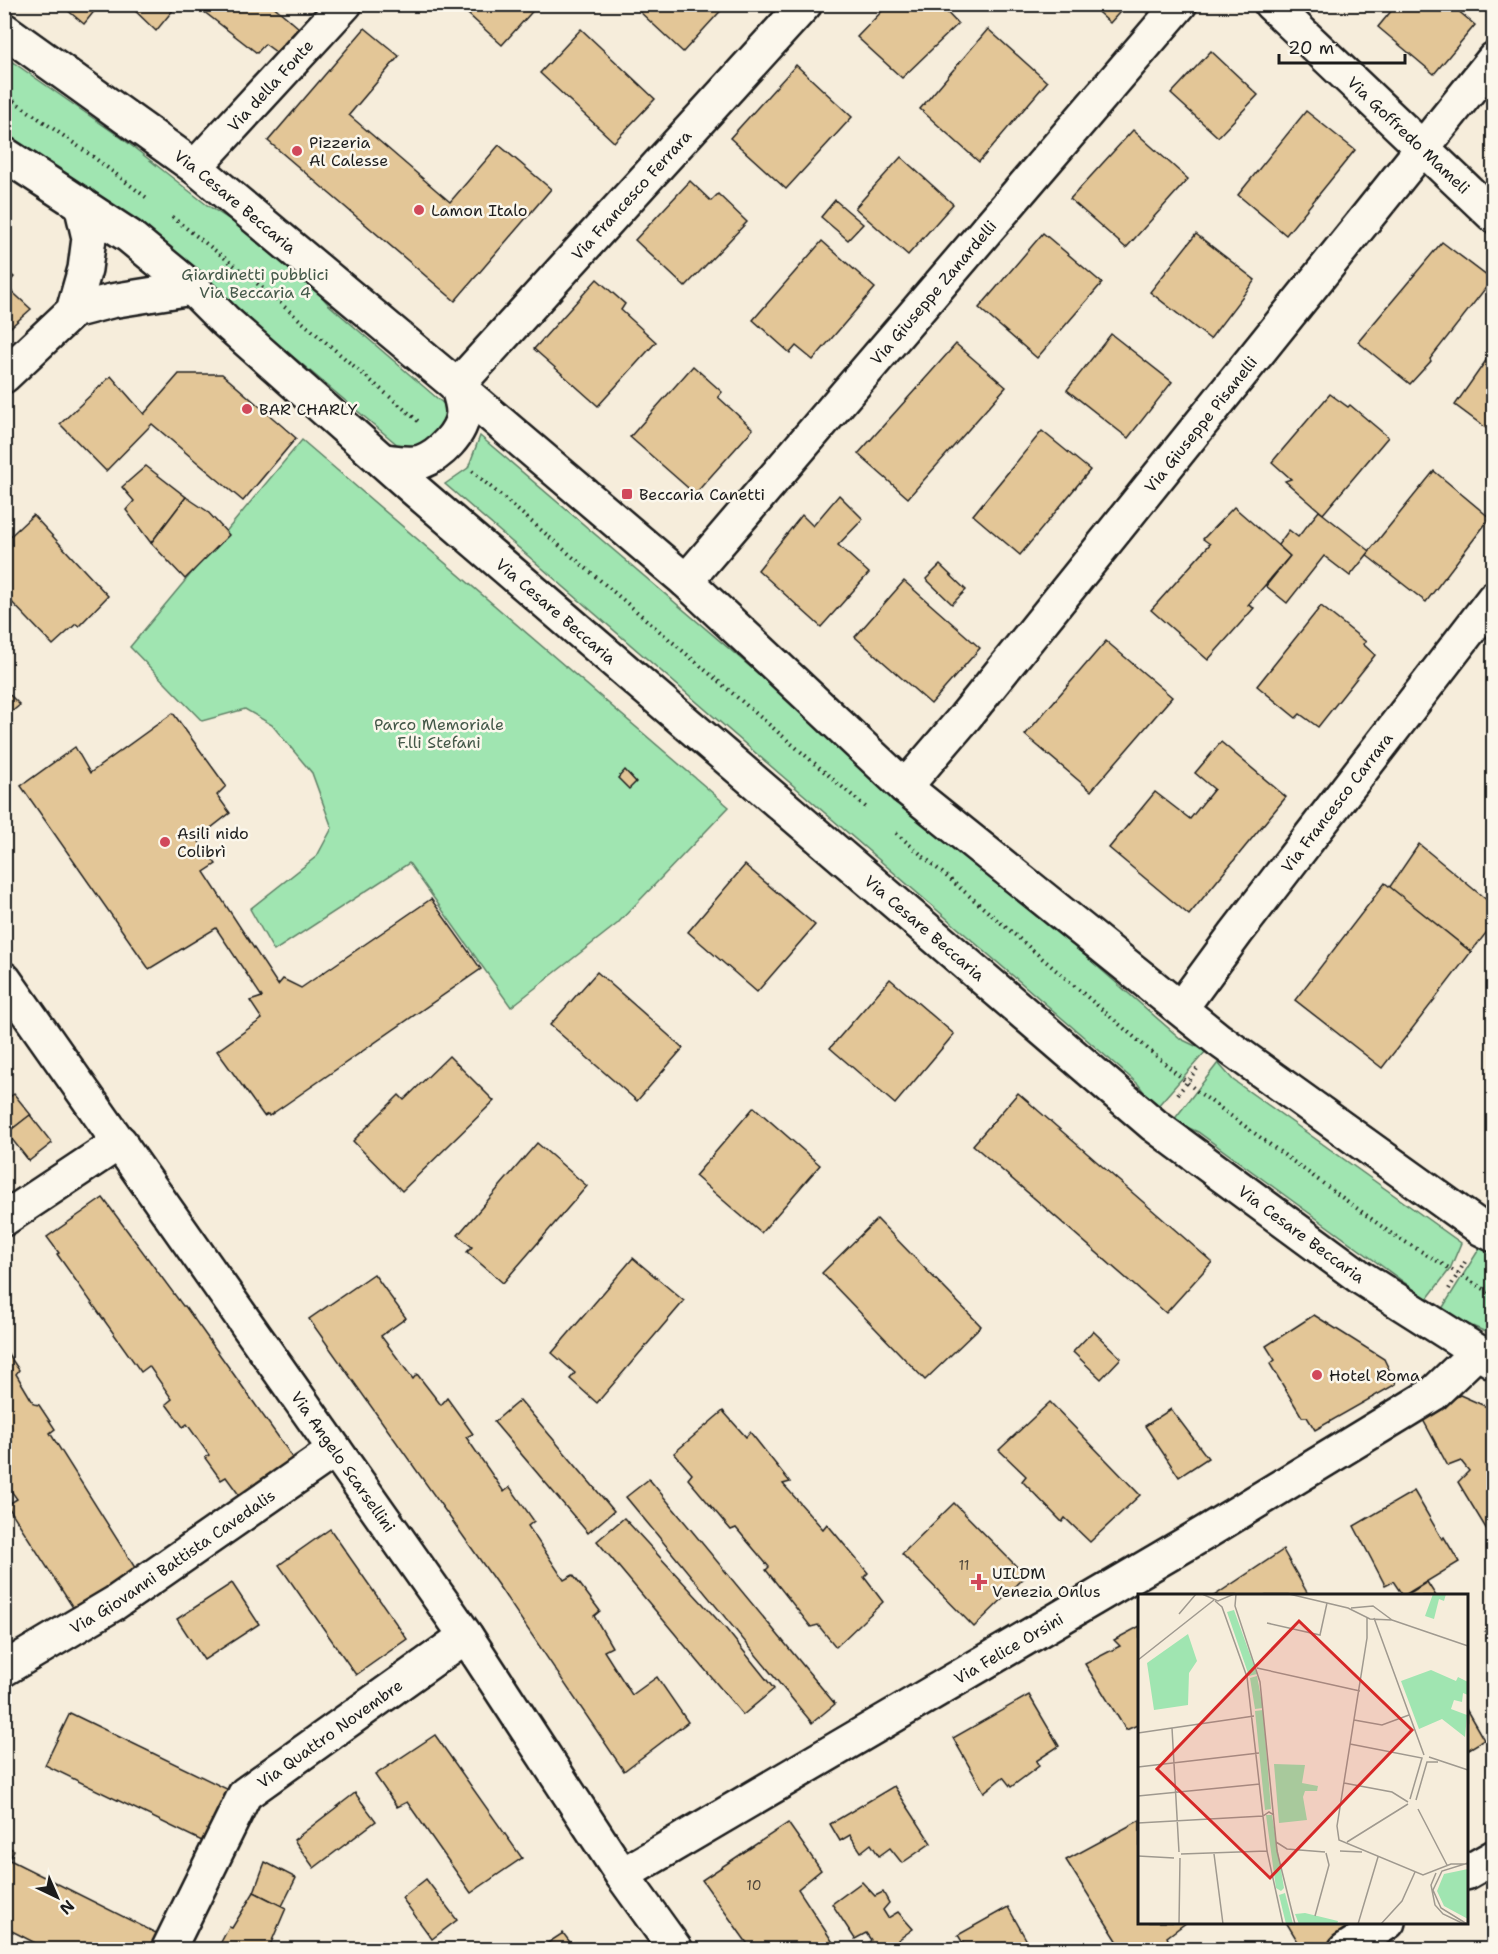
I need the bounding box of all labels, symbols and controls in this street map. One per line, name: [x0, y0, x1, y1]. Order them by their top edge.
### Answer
scale bar: [1279, 27, 1405, 65]
street label: Via della Fonte: [223, 35, 318, 136]
text: 20 m: [1288, 36, 1334, 60]
street label: Via Goffredo Mameli: [1343, 72, 1475, 198]
street label: Via Francesco Ferrara: [566, 125, 696, 264]
place label: Pizzeria Al Calesse: [309, 132, 388, 171]
marker: Pizzeria Al Calesse: [290, 144, 304, 158]
street label: Via Cesare Beccaria: [170, 145, 301, 258]
place label: Lamon Italo: [431, 200, 527, 221]
marker: Lamon Italo: [412, 203, 426, 217]
street label: Via Giuseppe Zanardelli: [865, 216, 1001, 369]
park label: Giardinetti pubblici Via Beccaria 4: [181, 264, 329, 303]
street label: Via Giuseppe Pisanelli: [1139, 352, 1262, 497]
place label: BAR CHARLY: [259, 399, 358, 420]
marker: BAR CHARLY: [240, 402, 254, 416]
place label: Beccaria Canetti: [639, 484, 765, 505]
marker: Beccaria Canetti: [620, 487, 634, 501]
street label: Via Cesare Beccaria: [492, 553, 621, 669]
park label: Parco Memoriale F.lli Stefani: [374, 714, 504, 753]
street label: Via Francesco Carrara: [1276, 728, 1397, 877]
place label: Asili nido Colibrì: [177, 823, 249, 862]
marker: Asili nido Colibrì: [158, 835, 172, 849]
street label: Via Cesare Beccaria: [860, 870, 989, 985]
street label: Via Cesare Beccaria: [1234, 1180, 1369, 1288]
place label: Hotel Roma: [1329, 1365, 1420, 1386]
marker: Hotel Roma: [1310, 1368, 1324, 1382]
street label: Via Angelo Scarsellini: [287, 1387, 400, 1536]
street label: Via Giovanni Battista Cavedalis: [66, 1484, 279, 1638]
house number: 11: [958, 1556, 970, 1574]
place label: UILDM Venezia Onlus: [992, 1563, 1101, 1602]
marker: UILDM Venezia Onlus: [970, 1573, 988, 1591]
inset map: [1138, 1594, 1468, 1924]
street label: Via Felice Orsini: [950, 1608, 1067, 1689]
street label: Via Quattro Novembre: [253, 1674, 406, 1793]
north arrow: [27, 1867, 87, 1927]
house number: 10: [746, 1876, 762, 1894]
text: N: [55, 1895, 79, 1919]

